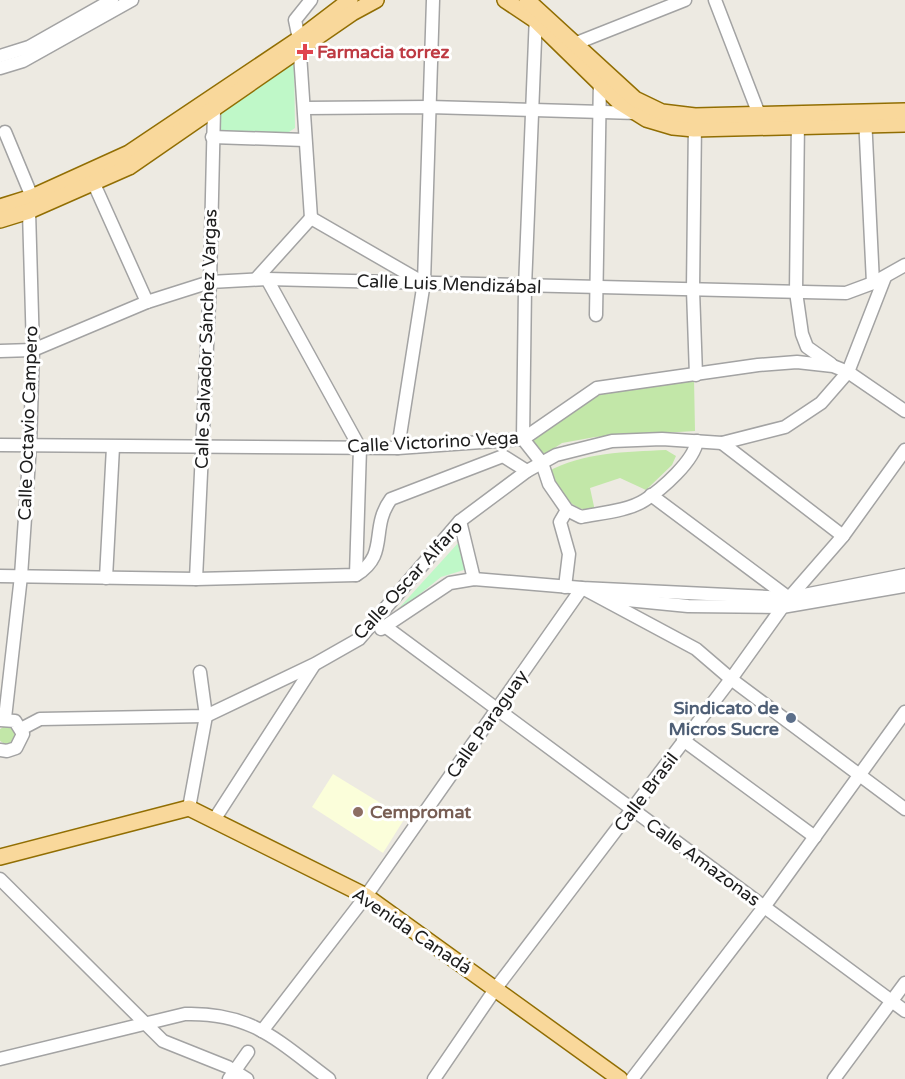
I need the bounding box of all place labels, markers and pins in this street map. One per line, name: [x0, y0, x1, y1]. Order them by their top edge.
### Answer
place label: Farmacia torrez: [317, 41, 449, 63]
marker: Farmacia torrez: [298, 45, 312, 59]
place label: Sindicato de Micros Sucre: [669, 697, 779, 740]
marker: Sindicato de Micros Sucre: [784, 711, 798, 725]
place label: Cempromat: [370, 801, 471, 823]
marker: Cempromat: [351, 805, 365, 819]

